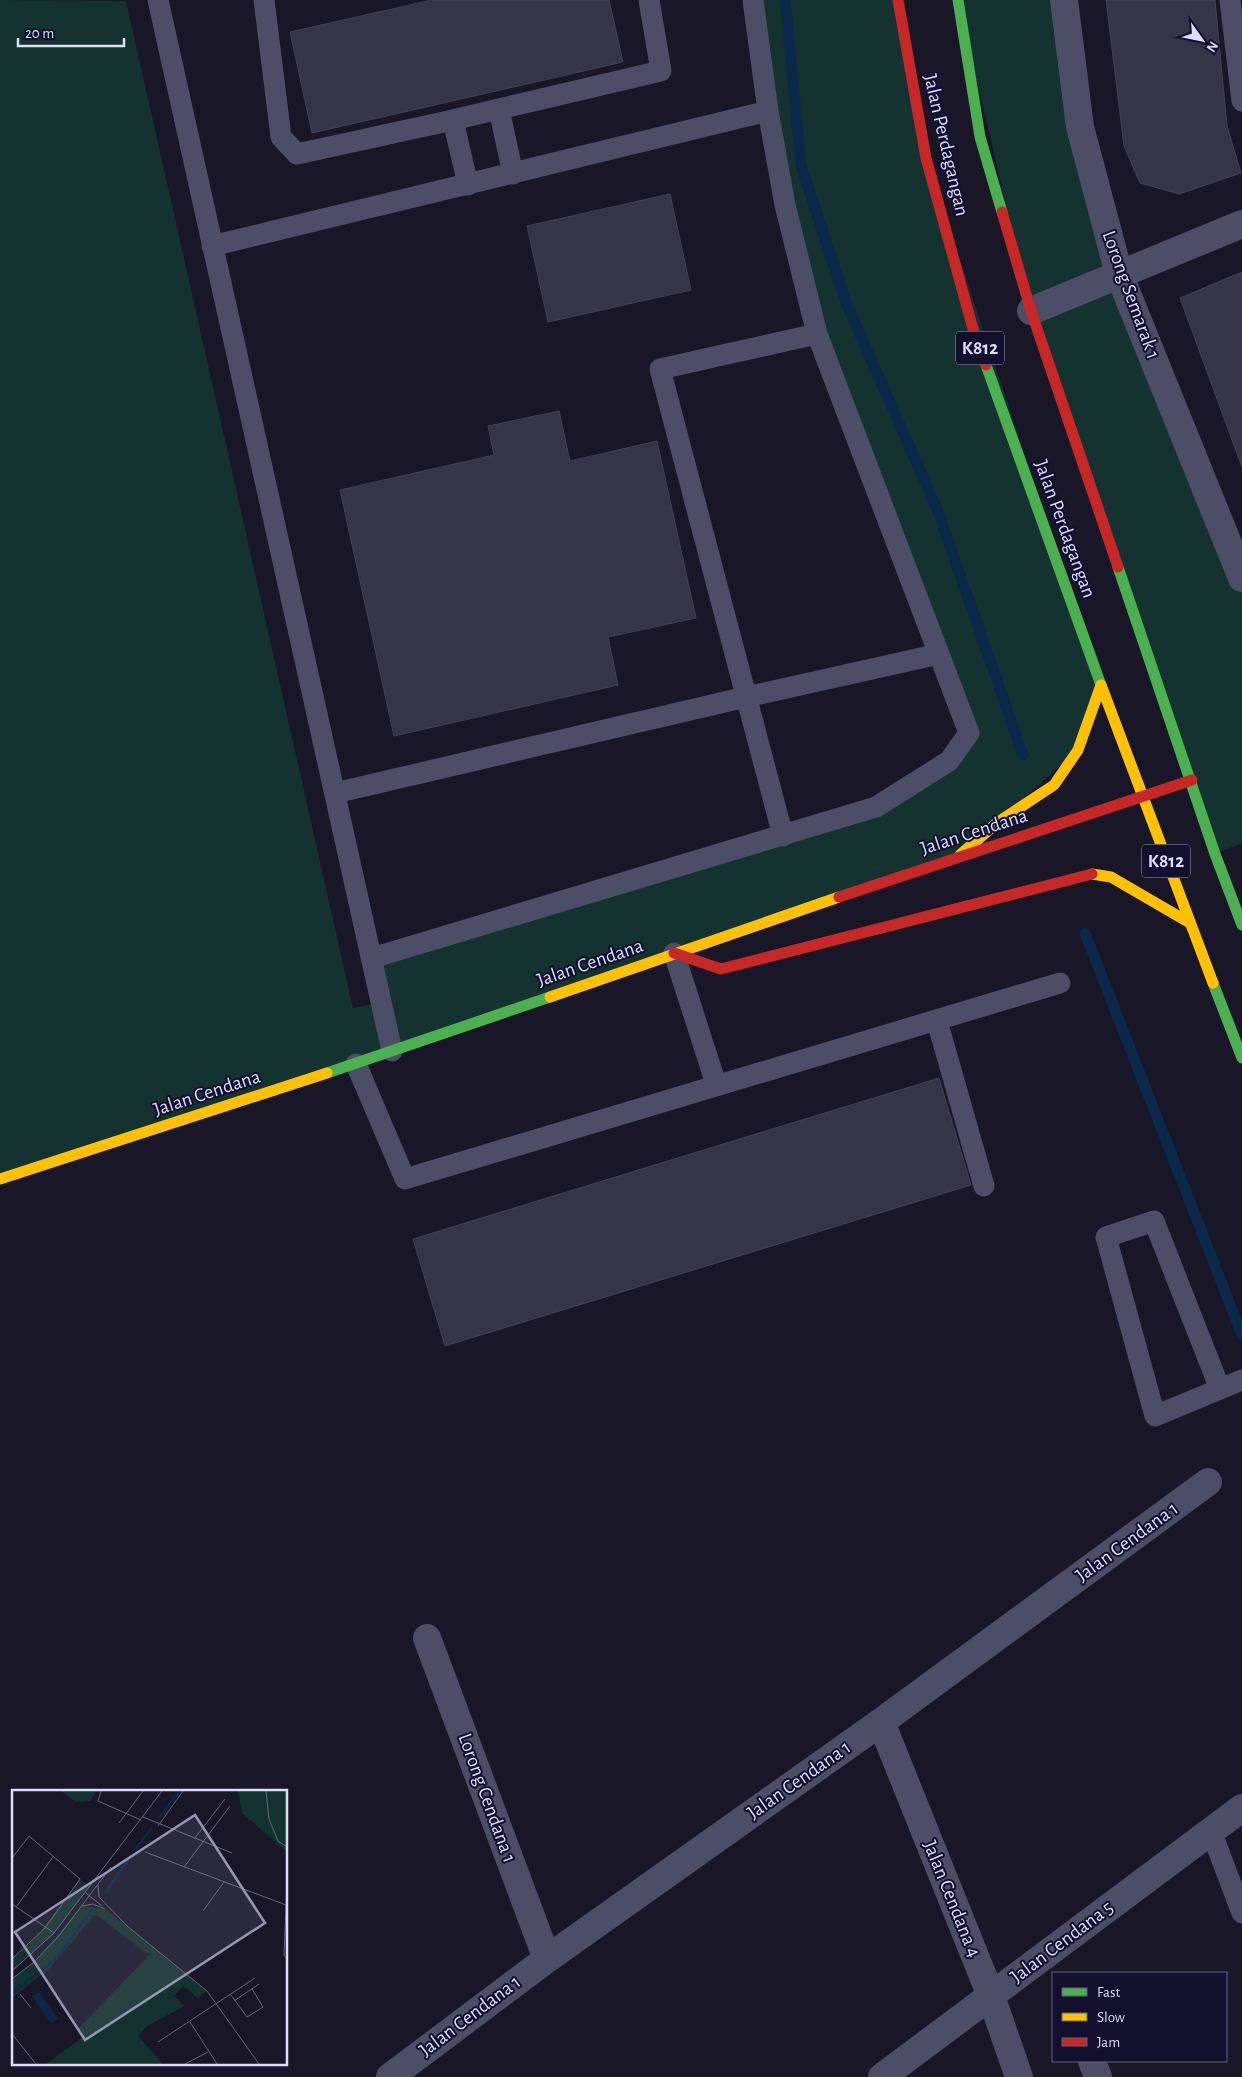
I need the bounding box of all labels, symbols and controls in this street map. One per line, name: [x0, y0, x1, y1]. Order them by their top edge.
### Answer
scale bar: [18, 15, 124, 47]
north arrow: [1177, 15, 1227, 65]
text: 20 m: [25, 26, 54, 41]
text: N: [1204, 39, 1221, 54]
street label: Jalan Perdagangan: [920, 72, 972, 218]
street label: Lorong Semarak 1: [1098, 228, 1164, 362]
road number: K812: [956, 332, 1004, 364]
street label: Jalan Perdagangan: [1031, 457, 1099, 601]
street label: Jalan Cendana: [918, 805, 1030, 859]
road number: K812: [1142, 844, 1190, 878]
street label: Jalan Cendana: [534, 935, 646, 991]
street label: Jalan Cendana: [151, 1066, 263, 1120]
street label: Jalan Cendana 1: [1072, 1498, 1182, 1586]
street label: Lorong Cendana 1: [454, 1731, 520, 1865]
street label: Jalan Cendana 1: [744, 1737, 854, 1823]
inset map: [12, 1790, 288, 2064]
street label: Jalan Cendana 4: [919, 1838, 985, 1960]
street label: Jalan Cendana 5: [1007, 1897, 1117, 1987]
street label: Jalan Cendana 1: [416, 1972, 524, 2060]
legend: [1052, 1972, 1227, 2062]
text: Fast: [1097, 1985, 1121, 2000]
text: Slow: [1097, 2010, 1125, 2025]
text: Jam: [1097, 2035, 1120, 2050]

